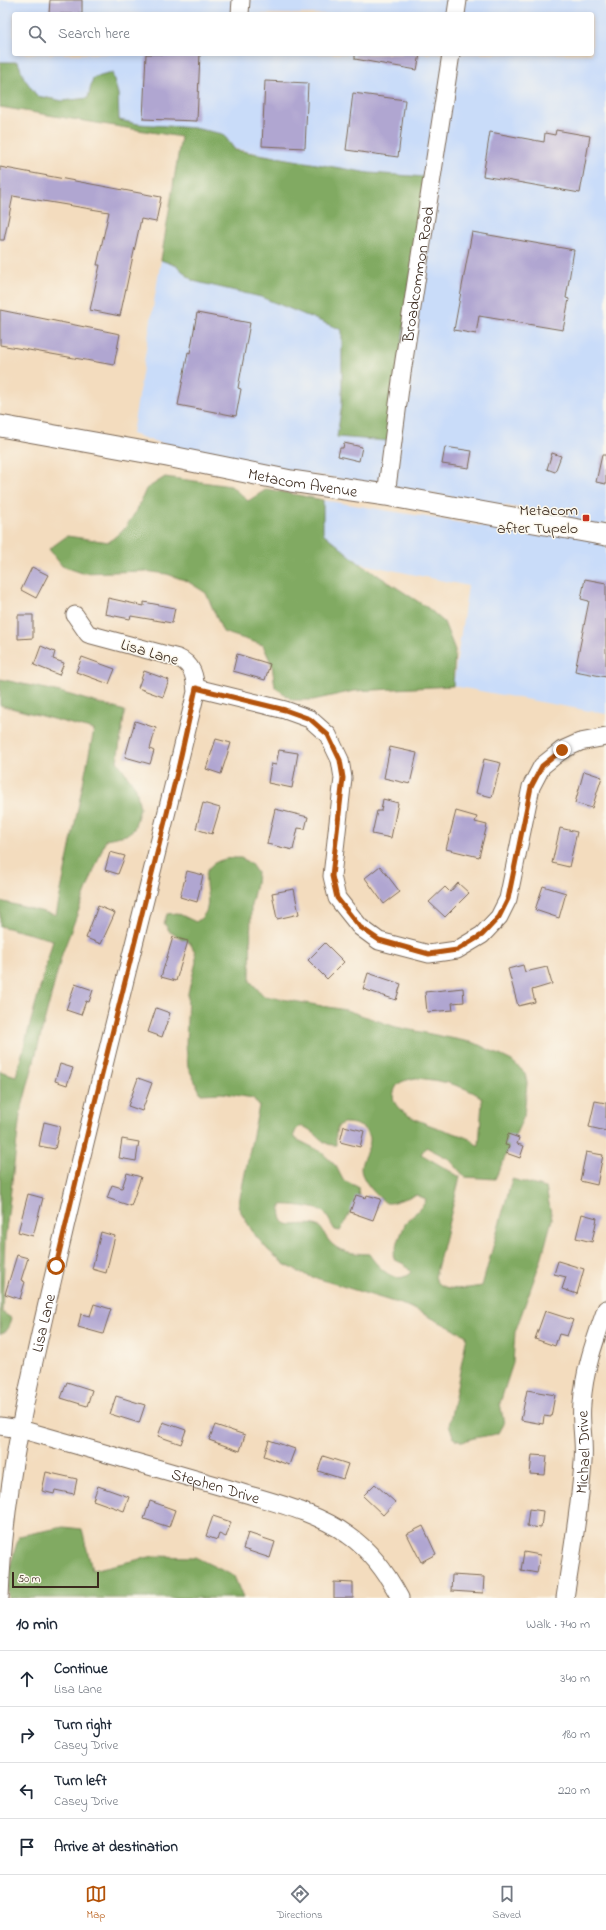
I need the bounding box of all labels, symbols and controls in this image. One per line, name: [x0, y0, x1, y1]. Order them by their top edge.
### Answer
search box: [12, 12, 594, 56]
icon: search: [26, 23, 48, 45]
text: Search here: [58, 23, 130, 45]
street label: Broadcommon Road: [397, 205, 441, 345]
street label: Metacom Avenue: [246, 463, 360, 505]
place label: Metacom after Tupelo: [497, 499, 578, 541]
marker: Metacom after Tupelo: [581, 513, 591, 523]
street label: Lisa Lane: [118, 633, 182, 673]
route end: [553, 741, 571, 759]
route start: [47, 1257, 65, 1275]
street label: Lisa Lane: [26, 1291, 63, 1355]
street label: Michael Drive: [570, 1410, 598, 1495]
street label: Stephen Drive: [168, 1463, 263, 1512]
scale bar: [12, 1570, 99, 1589]
text: 50 m: [18, 1571, 40, 1587]
text: 10 min: [16, 1612, 58, 1637]
text: Walk · 740 m: [526, 1615, 590, 1634]
text: Continue: [54, 1658, 108, 1680]
icon: ahead: [16, 1668, 38, 1690]
text: 340 m: [560, 1669, 590, 1688]
text: Lisa Lane: [54, 1680, 102, 1699]
text: Turn right: [54, 1714, 112, 1736]
icon: right: [16, 1724, 38, 1746]
text: 180 m: [562, 1725, 590, 1744]
text: Casey Drive: [54, 1736, 118, 1755]
text: Turn left: [54, 1770, 107, 1792]
icon: left: [16, 1780, 38, 1802]
text: 220 m: [558, 1781, 590, 1800]
text: Casey Drive: [54, 1792, 118, 1811]
icon: arrive: [16, 1836, 38, 1858]
text: Arrive at destination: [54, 1836, 178, 1858]
tab: Map: [85, 1883, 107, 1923]
tab: Directions: [277, 1883, 322, 1923]
tab: Saved: [492, 1883, 521, 1923]

